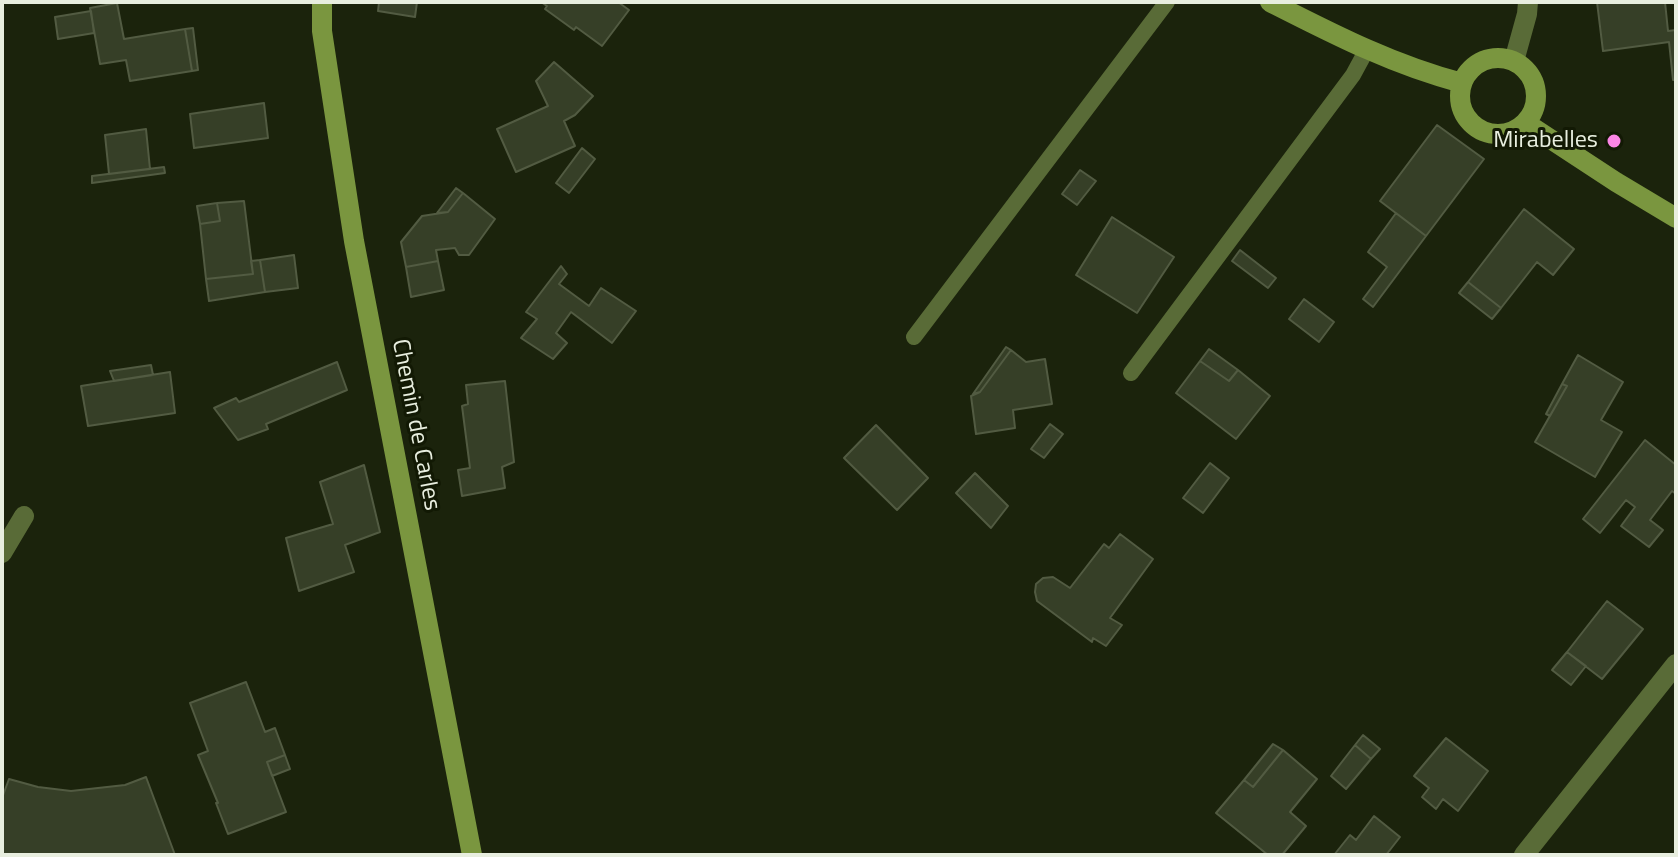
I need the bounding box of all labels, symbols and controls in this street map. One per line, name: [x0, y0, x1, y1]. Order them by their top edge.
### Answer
place label: Mirabelles: [1493, 127, 1598, 155]
marker: Mirabelles: [1605, 132, 1623, 150]
street label: Chemin de Carles: [384, 337, 446, 513]

